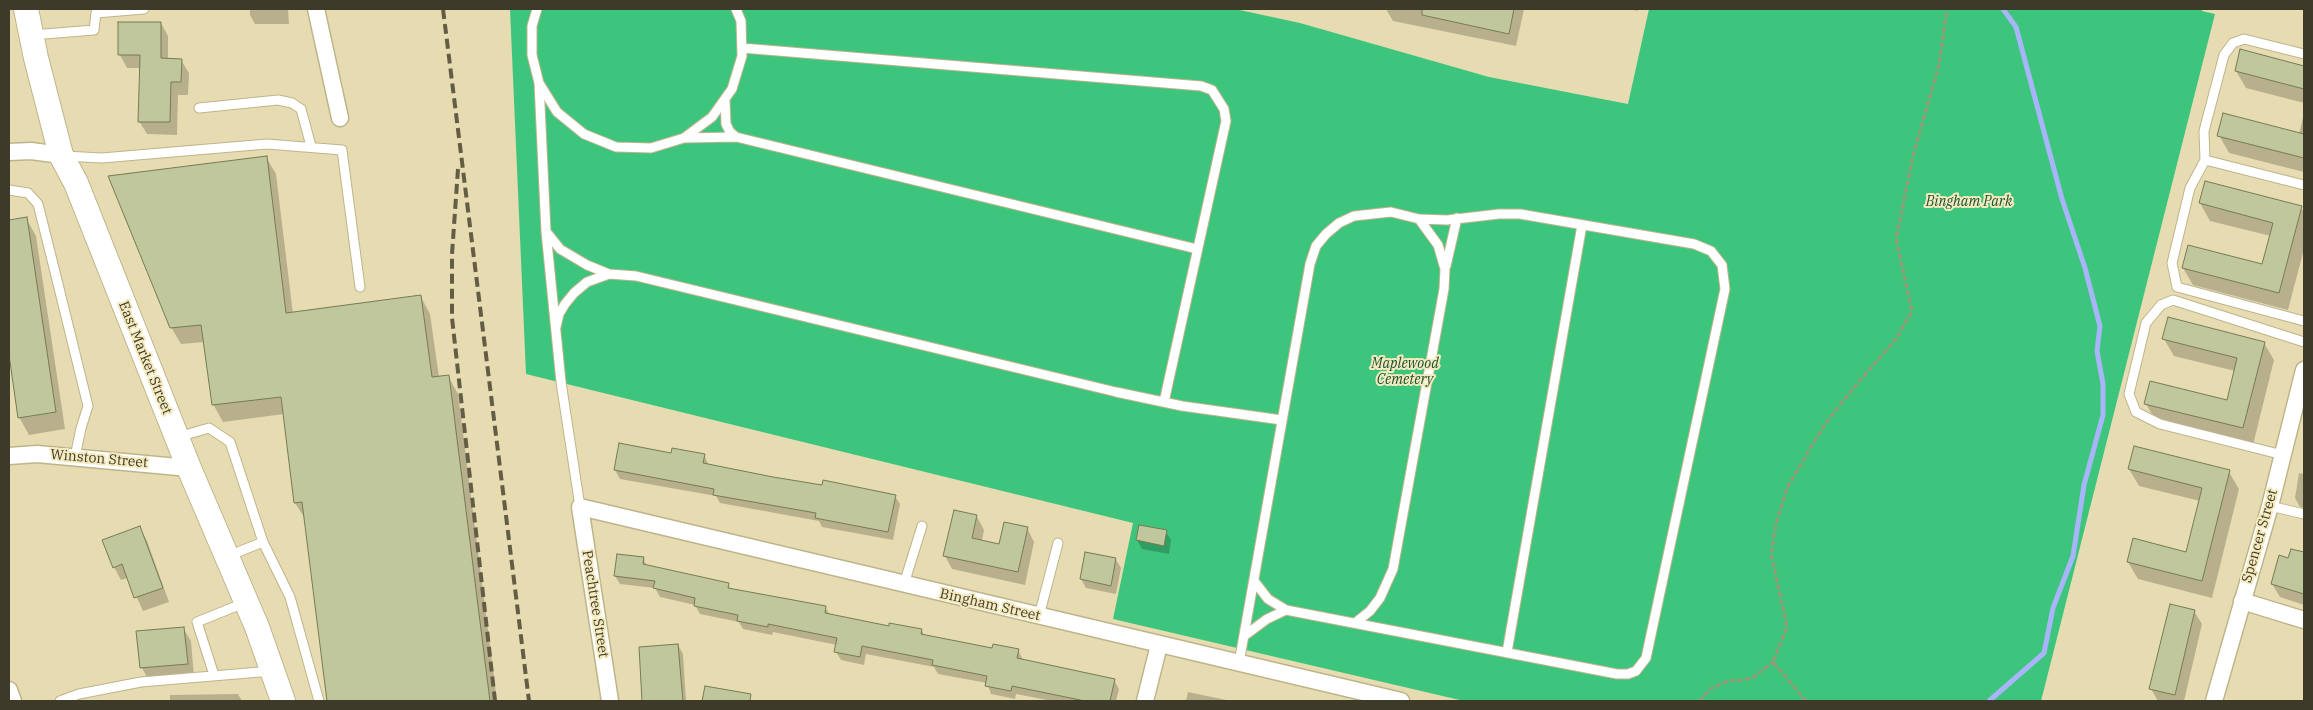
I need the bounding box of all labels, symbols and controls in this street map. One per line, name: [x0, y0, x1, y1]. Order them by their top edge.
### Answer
park label: Bingham Park: [1926, 194, 2012, 210]
street label: East Market Street: [115, 299, 175, 417]
park label: Maplewood Cemetery: [1371, 356, 1439, 388]
street label: Winston Street: [50, 446, 148, 472]
street label: Spencer Street: [2239, 487, 2281, 585]
street label: Peachtree Street: [578, 549, 612, 659]
street label: Bingham Street: [938, 585, 1042, 625]

